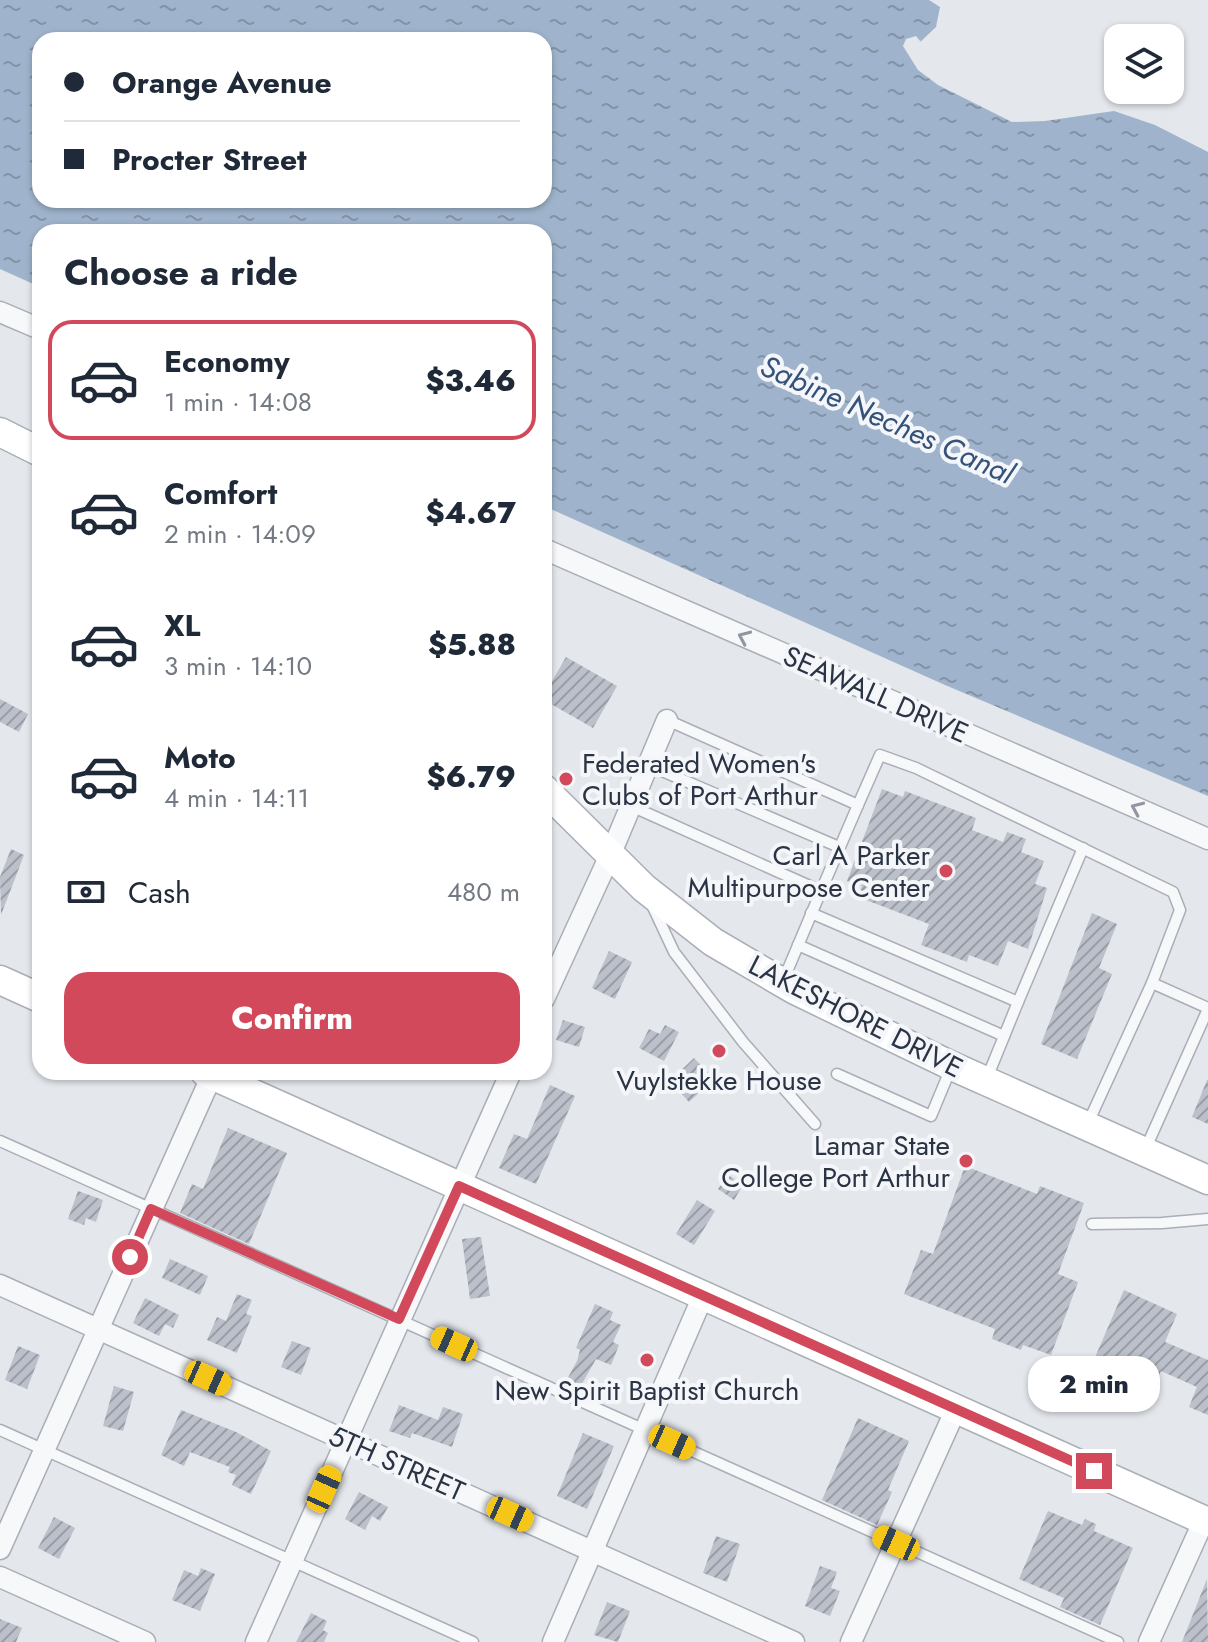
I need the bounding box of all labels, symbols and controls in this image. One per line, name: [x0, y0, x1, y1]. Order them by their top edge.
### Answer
map controls: [1104, 24, 1184, 104]
button: layers: [1104, 24, 1184, 104]
text: Orange Avenue: [112, 61, 332, 104]
text: Procter Street: [112, 138, 307, 181]
text: Choose a ride: [64, 246, 298, 298]
text: Economy: [164, 340, 290, 383]
icon: car: [68, 344, 140, 416]
water label: Sabine Neches Canal: [753, 344, 1022, 495]
text: $3.46: [425, 359, 516, 402]
text: 1 min · 14:08: [164, 383, 312, 421]
text: Comfort: [164, 472, 277, 515]
icon: car: [68, 476, 140, 548]
text: $4.67: [425, 491, 516, 534]
text: 2 min · 14:09: [164, 515, 316, 553]
text: XL: [164, 604, 200, 647]
icon: car: [68, 608, 140, 680]
text: $5.88: [428, 623, 516, 666]
one-way arrow: [738, 630, 752, 646]
street label: SEAWALL DRIVE: [777, 635, 975, 754]
text: 3 min · 14:10: [164, 647, 312, 685]
text: Moto: [164, 736, 236, 779]
icon: car: [68, 740, 140, 812]
place label: Federated Women's Clubs of Port Arthur: [582, 743, 818, 816]
text: $6.79: [427, 755, 516, 798]
marker: Federated Women's Clubs of Port Arthur: [557, 770, 575, 788]
text: 4 min · 14:11: [164, 779, 309, 817]
one-way arrow: [1130, 801, 1145, 817]
place label: Carl A Parker Multipurpose Center: [688, 835, 930, 908]
marker: Carl A Parker Multipurpose Center: [937, 862, 955, 880]
icon: cash: [64, 870, 108, 914]
text: Cash: [128, 871, 191, 914]
text: 480 m: [447, 873, 520, 911]
street label: LAKESHORE DRIVE: [742, 945, 970, 1088]
button: Confirm: [64, 972, 520, 1064]
marker: Vuylstekke House: [710, 1042, 728, 1060]
place label: Vuylstekke House: [616, 1060, 822, 1101]
place label: Lamar State College Port Arthur: [721, 1125, 950, 1198]
marker: Lamar State College Port Arthur: [957, 1152, 975, 1170]
route start: [112, 1239, 148, 1275]
car: [427, 1323, 481, 1365]
marker: New Spirit Baptist Church: [638, 1351, 656, 1369]
callout: 2 min: [1028, 1355, 1160, 1411]
car: [181, 1357, 235, 1399]
text: 2 min: [1059, 1365, 1129, 1403]
place label: New Spirit Baptist Church: [494, 1370, 800, 1411]
street label: 5TH STREET: [322, 1415, 471, 1512]
car: [645, 1421, 699, 1463]
route end: [1076, 1453, 1112, 1489]
car: [303, 1462, 345, 1516]
car: [483, 1493, 537, 1535]
car: [869, 1522, 923, 1564]

